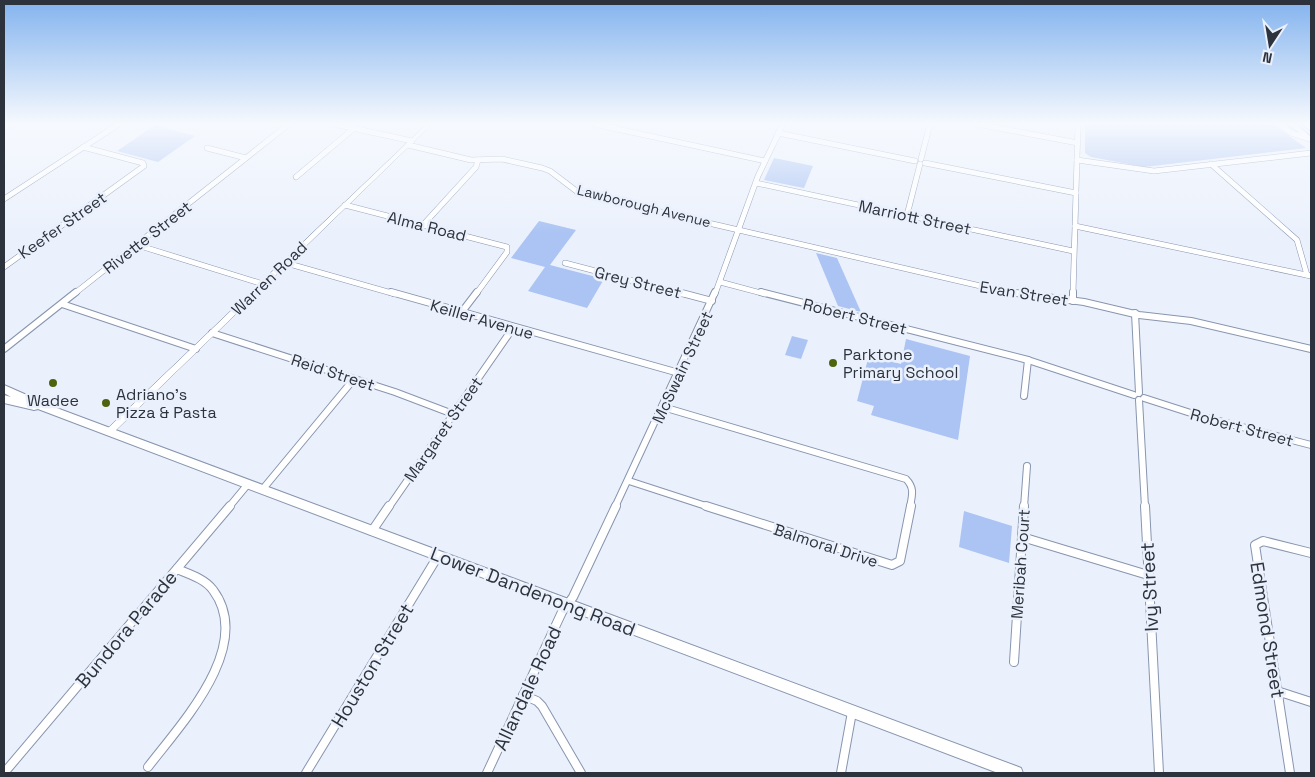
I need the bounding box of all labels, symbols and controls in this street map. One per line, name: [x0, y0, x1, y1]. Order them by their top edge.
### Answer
north arrow: [1245, 20, 1295, 70]
text: N: [1261, 48, 1274, 67]
street label: Lawborough Avenue: [575, 181, 713, 231]
street label: Keefer Street: [14, 187, 111, 264]
street label: Marriott Street: [857, 195, 973, 240]
street label: Rivette Street: [99, 196, 196, 279]
street label: Alma Road: [385, 207, 468, 246]
street label: Warren Road: [227, 237, 312, 320]
street label: Grey Street: [592, 262, 683, 303]
street label: Evan Street: [978, 276, 1070, 311]
street label: Robert Street: [801, 293, 909, 340]
street label: Keiller Avenue: [428, 295, 536, 344]
street label: McSwain Street: [647, 308, 718, 427]
place label: Parktone Primary School: [843, 344, 958, 383]
street label: Reid Street: [288, 349, 377, 396]
marker: Parktone Primary School: [827, 357, 839, 369]
street label: Margaret Street: [399, 373, 487, 486]
marker: Wadee: [47, 377, 59, 389]
place label: Adriano's Pizza & Pasta: [116, 384, 217, 423]
place label: Wadee: [27, 390, 79, 411]
marker: Adriano's Pizza & Pasta: [100, 397, 112, 409]
street label: Robert Street: [1188, 404, 1296, 451]
street label: Meribah Court: [1006, 508, 1035, 620]
street label: Balmoral Drive: [771, 519, 881, 572]
street label: Lower Dandenong Road: [427, 541, 639, 642]
street label: Ivy Street: [1135, 542, 1164, 632]
street label: Edmond Street: [1244, 560, 1291, 700]
street label: Bundora Parade: [70, 566, 183, 693]
street label: Houston Street: [326, 599, 419, 732]
street label: Allandale Road: [488, 622, 567, 754]

